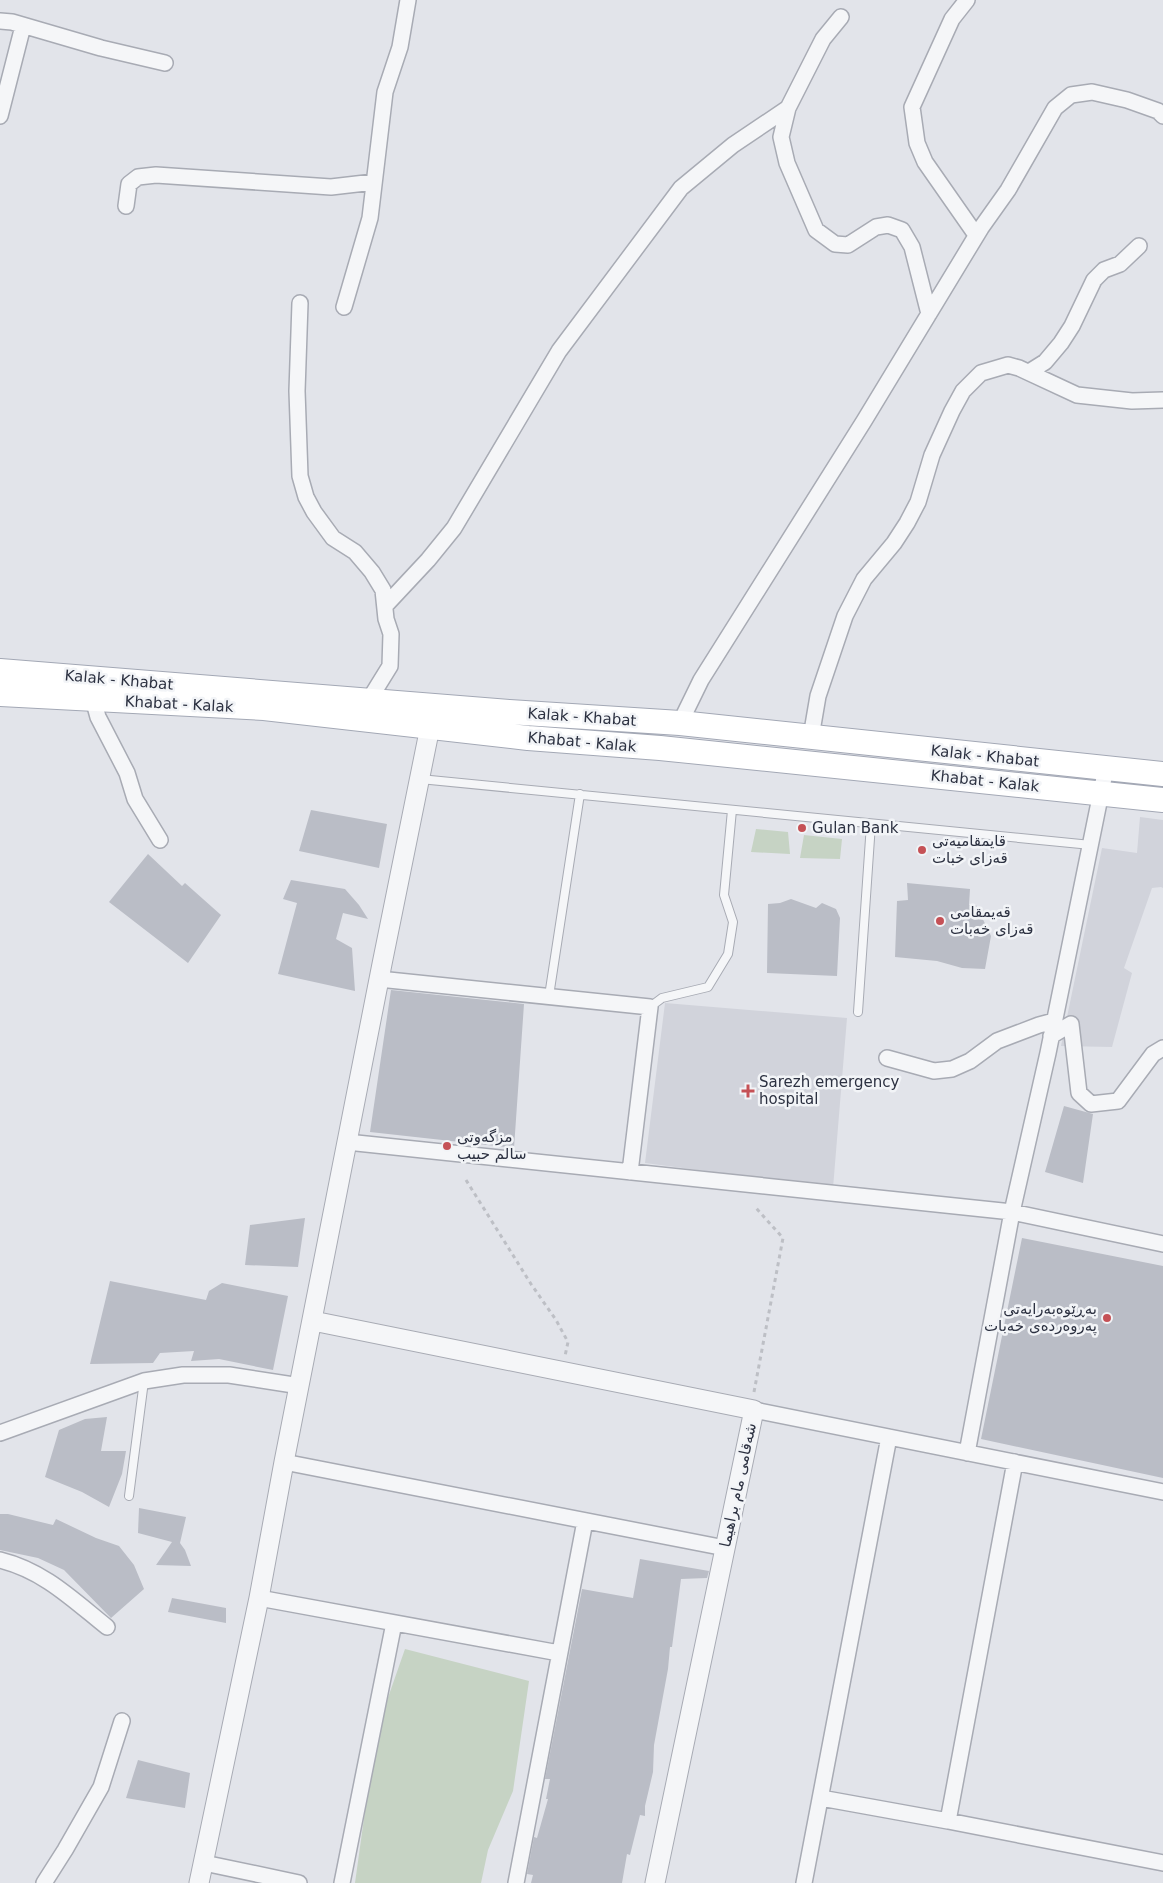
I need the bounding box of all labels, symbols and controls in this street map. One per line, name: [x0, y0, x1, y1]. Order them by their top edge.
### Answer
street label: Kalak - Khabat: [64, 666, 174, 694]
street label: Khabat - Kalak: [124, 692, 234, 716]
street label: Kalak - Khabat: [527, 704, 637, 730]
street label: Khabat - Kalak: [527, 728, 637, 756]
street label: Kalak - Khabat: [930, 741, 1040, 771]
street label: Khabat - Kalak: [930, 766, 1040, 796]
place label: Gulan Bank: [812, 819, 899, 837]
marker: Gulan Bank: [796, 822, 808, 834]
place label: قایمقامیەتى قەزای خبات: [932, 832, 1008, 867]
marker: قایمقامیەتى قەزای خبات: [916, 844, 928, 856]
place label: قەیمقامی قەزای خەبات: [950, 903, 1033, 938]
marker: قەیمقامی قەزای خەبات: [934, 915, 946, 927]
place label: Sarezh emergency hospital: [759, 1073, 899, 1108]
marker: Sarezh emergency hospital: [741, 1084, 755, 1098]
place label: مزگەوتی سالم حبیب: [457, 1128, 527, 1163]
marker: مزگەوتی سالم حبیب: [441, 1140, 453, 1152]
place label: بەڕێوەبەرایەتی پەروەردەی خەبات: [984, 1300, 1097, 1336]
marker: بەڕێوەبەرایەتی پەروەردەی خەبات: [1101, 1312, 1113, 1324]
street label: شەقامی مام براهیما: [716, 1421, 760, 1549]

